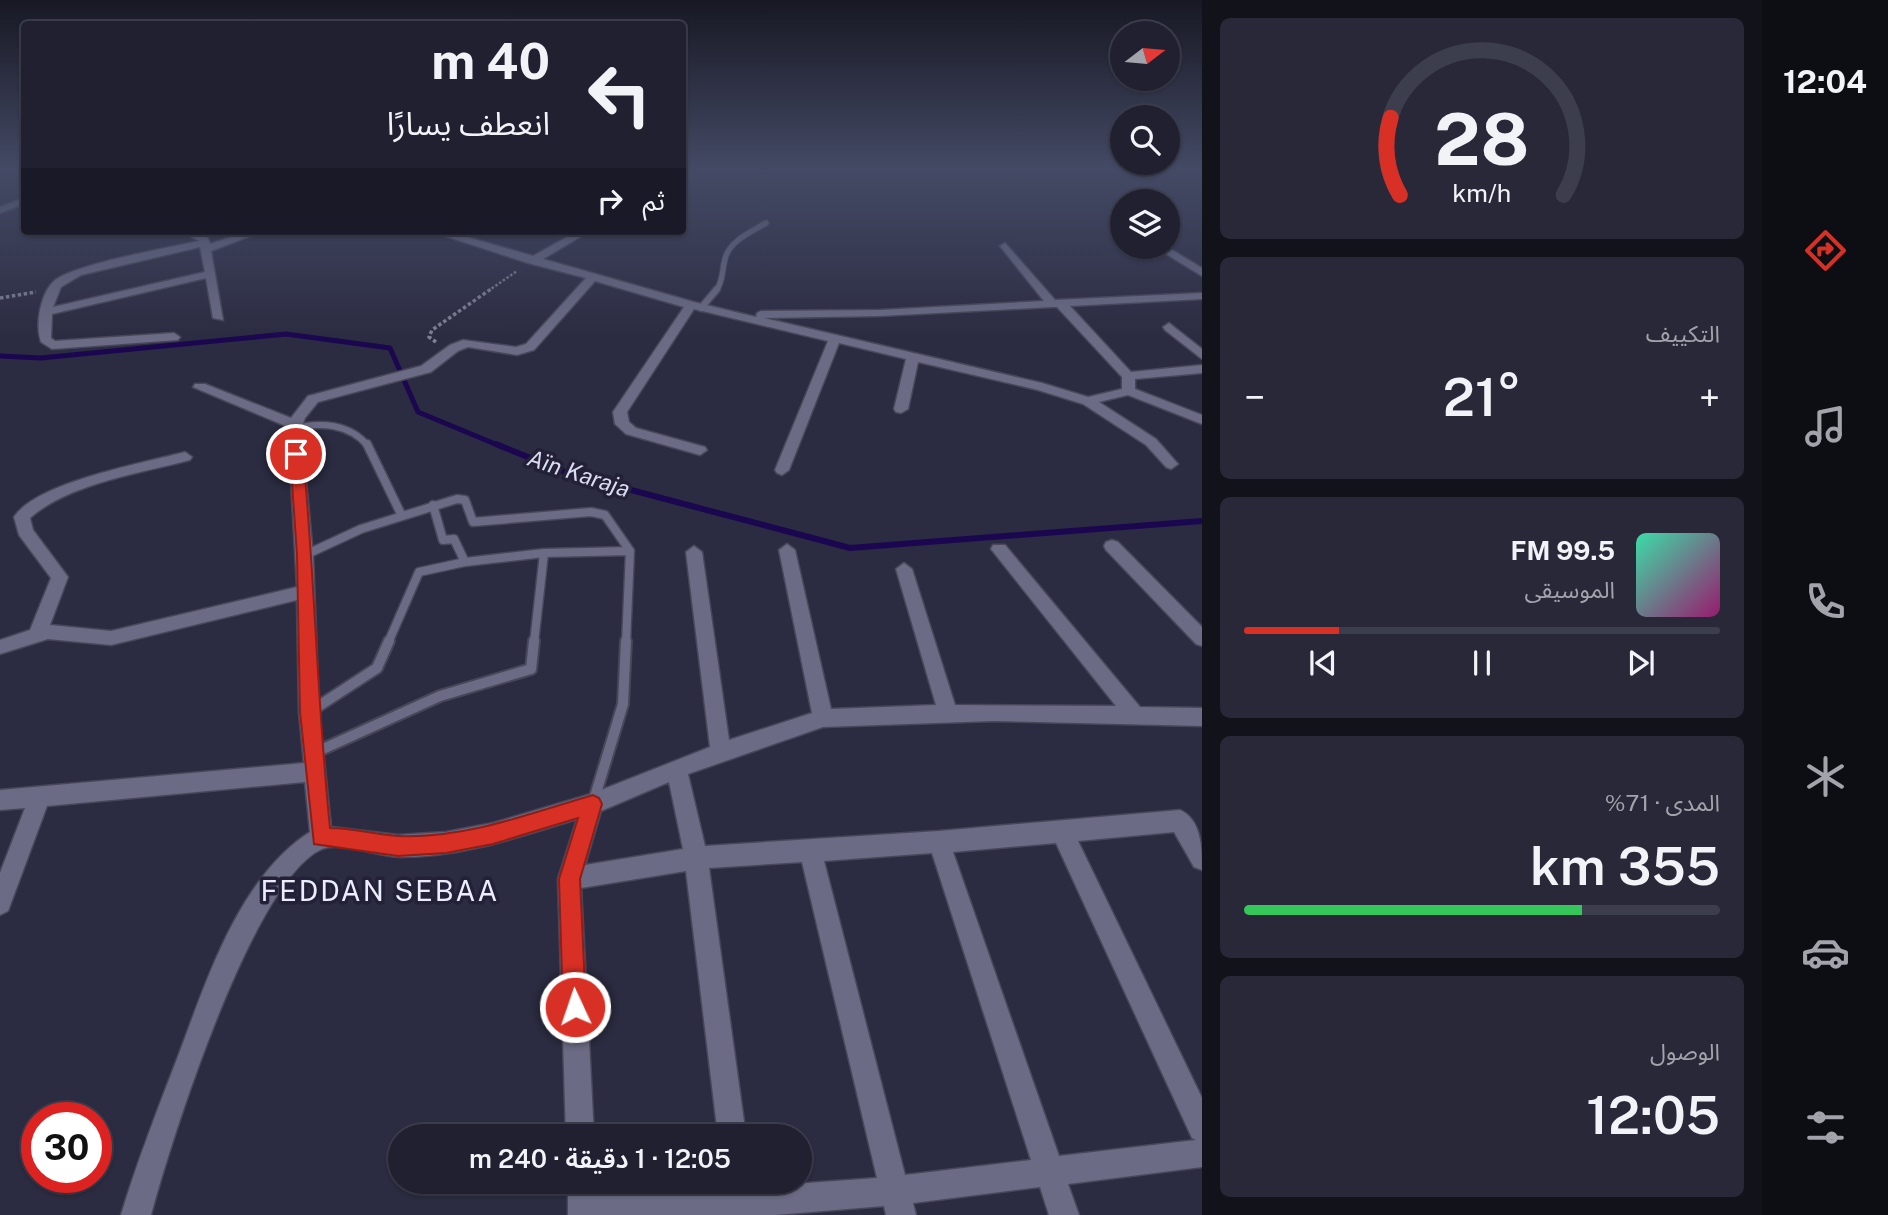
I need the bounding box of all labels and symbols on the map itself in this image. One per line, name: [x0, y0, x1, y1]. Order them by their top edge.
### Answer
north arrow: [1110, 21, 1180, 91]
pin: [266, 424, 326, 484]
water label: Aïn Karaja: [525, 444, 633, 502]
district label: FEDDAN SEBAA: [261, 874, 499, 907]
position arrow: [538, 970, 612, 1044]
speed limit sign: 30: [21, 1102, 112, 1193]

